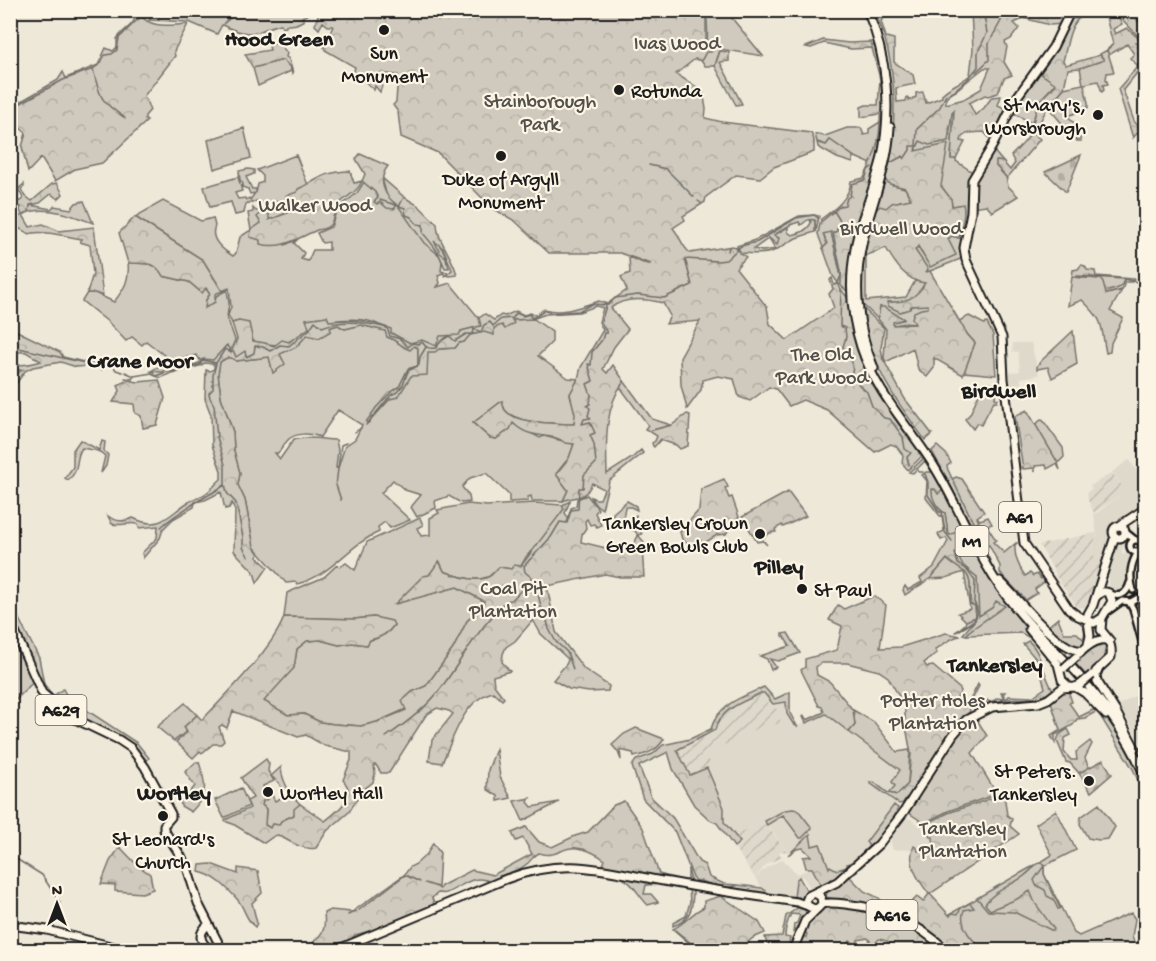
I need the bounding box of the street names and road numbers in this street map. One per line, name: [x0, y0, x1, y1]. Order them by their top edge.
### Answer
road number: A61: [999, 502, 1041, 532]
road number: M1: [956, 526, 988, 556]
road number: A629: [36, 695, 86, 725]
road number: A616: [866, 900, 918, 930]

